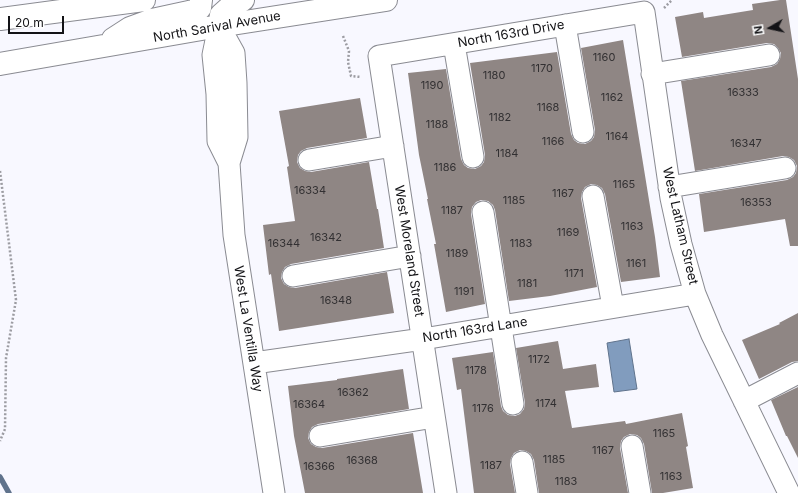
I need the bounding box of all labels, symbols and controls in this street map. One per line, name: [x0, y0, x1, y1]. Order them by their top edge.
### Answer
scale bar: [10, 8, 66, 34]
street label: North Sarival Avenue: [152, 8, 282, 46]
north arrow: [750, 8, 790, 48]
text: 20 m: [15, 15, 44, 30]
street label: North 163rd Drive: [456, 17, 566, 51]
text: N: [751, 25, 766, 35]
house number: 1160: [593, 51, 615, 65]
house number: 1170: [531, 62, 553, 76]
house number: 1180: [483, 69, 505, 83]
house number: 1190: [421, 79, 443, 93]
house number: 16333: [727, 86, 759, 100]
house number: 1162: [601, 91, 623, 105]
house number: 1168: [537, 101, 559, 115]
house number: 1182: [489, 111, 511, 125]
house number: 1188: [426, 118, 448, 132]
house number: 1164: [606, 130, 628, 144]
house number: 1166: [542, 135, 564, 149]
house number: 16347: [730, 137, 762, 151]
house number: 1184: [496, 147, 518, 161]
house number: 1186: [434, 161, 456, 175]
street label: West Latham Street: [659, 166, 701, 286]
house number: 1165: [613, 178, 635, 192]
house number: 16334: [294, 184, 326, 198]
street label: West Moreland Street: [391, 184, 427, 318]
house number: 1167: [552, 187, 574, 201]
house number: 1185: [503, 194, 525, 208]
house number: 16353: [740, 196, 772, 210]
house number: 1187: [441, 204, 463, 218]
house number: 1163: [621, 220, 643, 234]
house number: 1169: [557, 226, 579, 240]
house number: 16342: [310, 231, 342, 245]
house number: 16344: [268, 237, 300, 251]
house number: 1183: [510, 237, 532, 251]
house number: 1189: [446, 247, 468, 261]
house number: 1161: [626, 257, 646, 271]
street label: West La Ventilla Way: [230, 265, 266, 393]
house number: 1171: [564, 267, 584, 281]
house number: 1181: [517, 277, 537, 291]
house number: 1191: [454, 285, 474, 299]
house number: 16348: [320, 294, 352, 308]
street label: North 163rd Lane: [421, 314, 529, 346]
house number: 1172: [528, 353, 550, 367]
house number: 1178: [465, 364, 487, 378]
house number: 16362: [337, 386, 369, 400]
house number: 1174: [535, 397, 557, 411]
house number: 16364: [293, 398, 325, 412]
house number: 1176: [472, 402, 494, 416]
house number: 1165: [653, 427, 675, 441]
house number: 1167: [592, 444, 614, 458]
house number: 1185: [543, 453, 565, 467]
house number: 16368: [346, 454, 378, 468]
house number: 1187: [480, 459, 502, 473]
house number: 16366: [303, 460, 335, 474]
house number: 1163: [660, 470, 682, 484]
house number: 1183: [555, 475, 577, 489]

